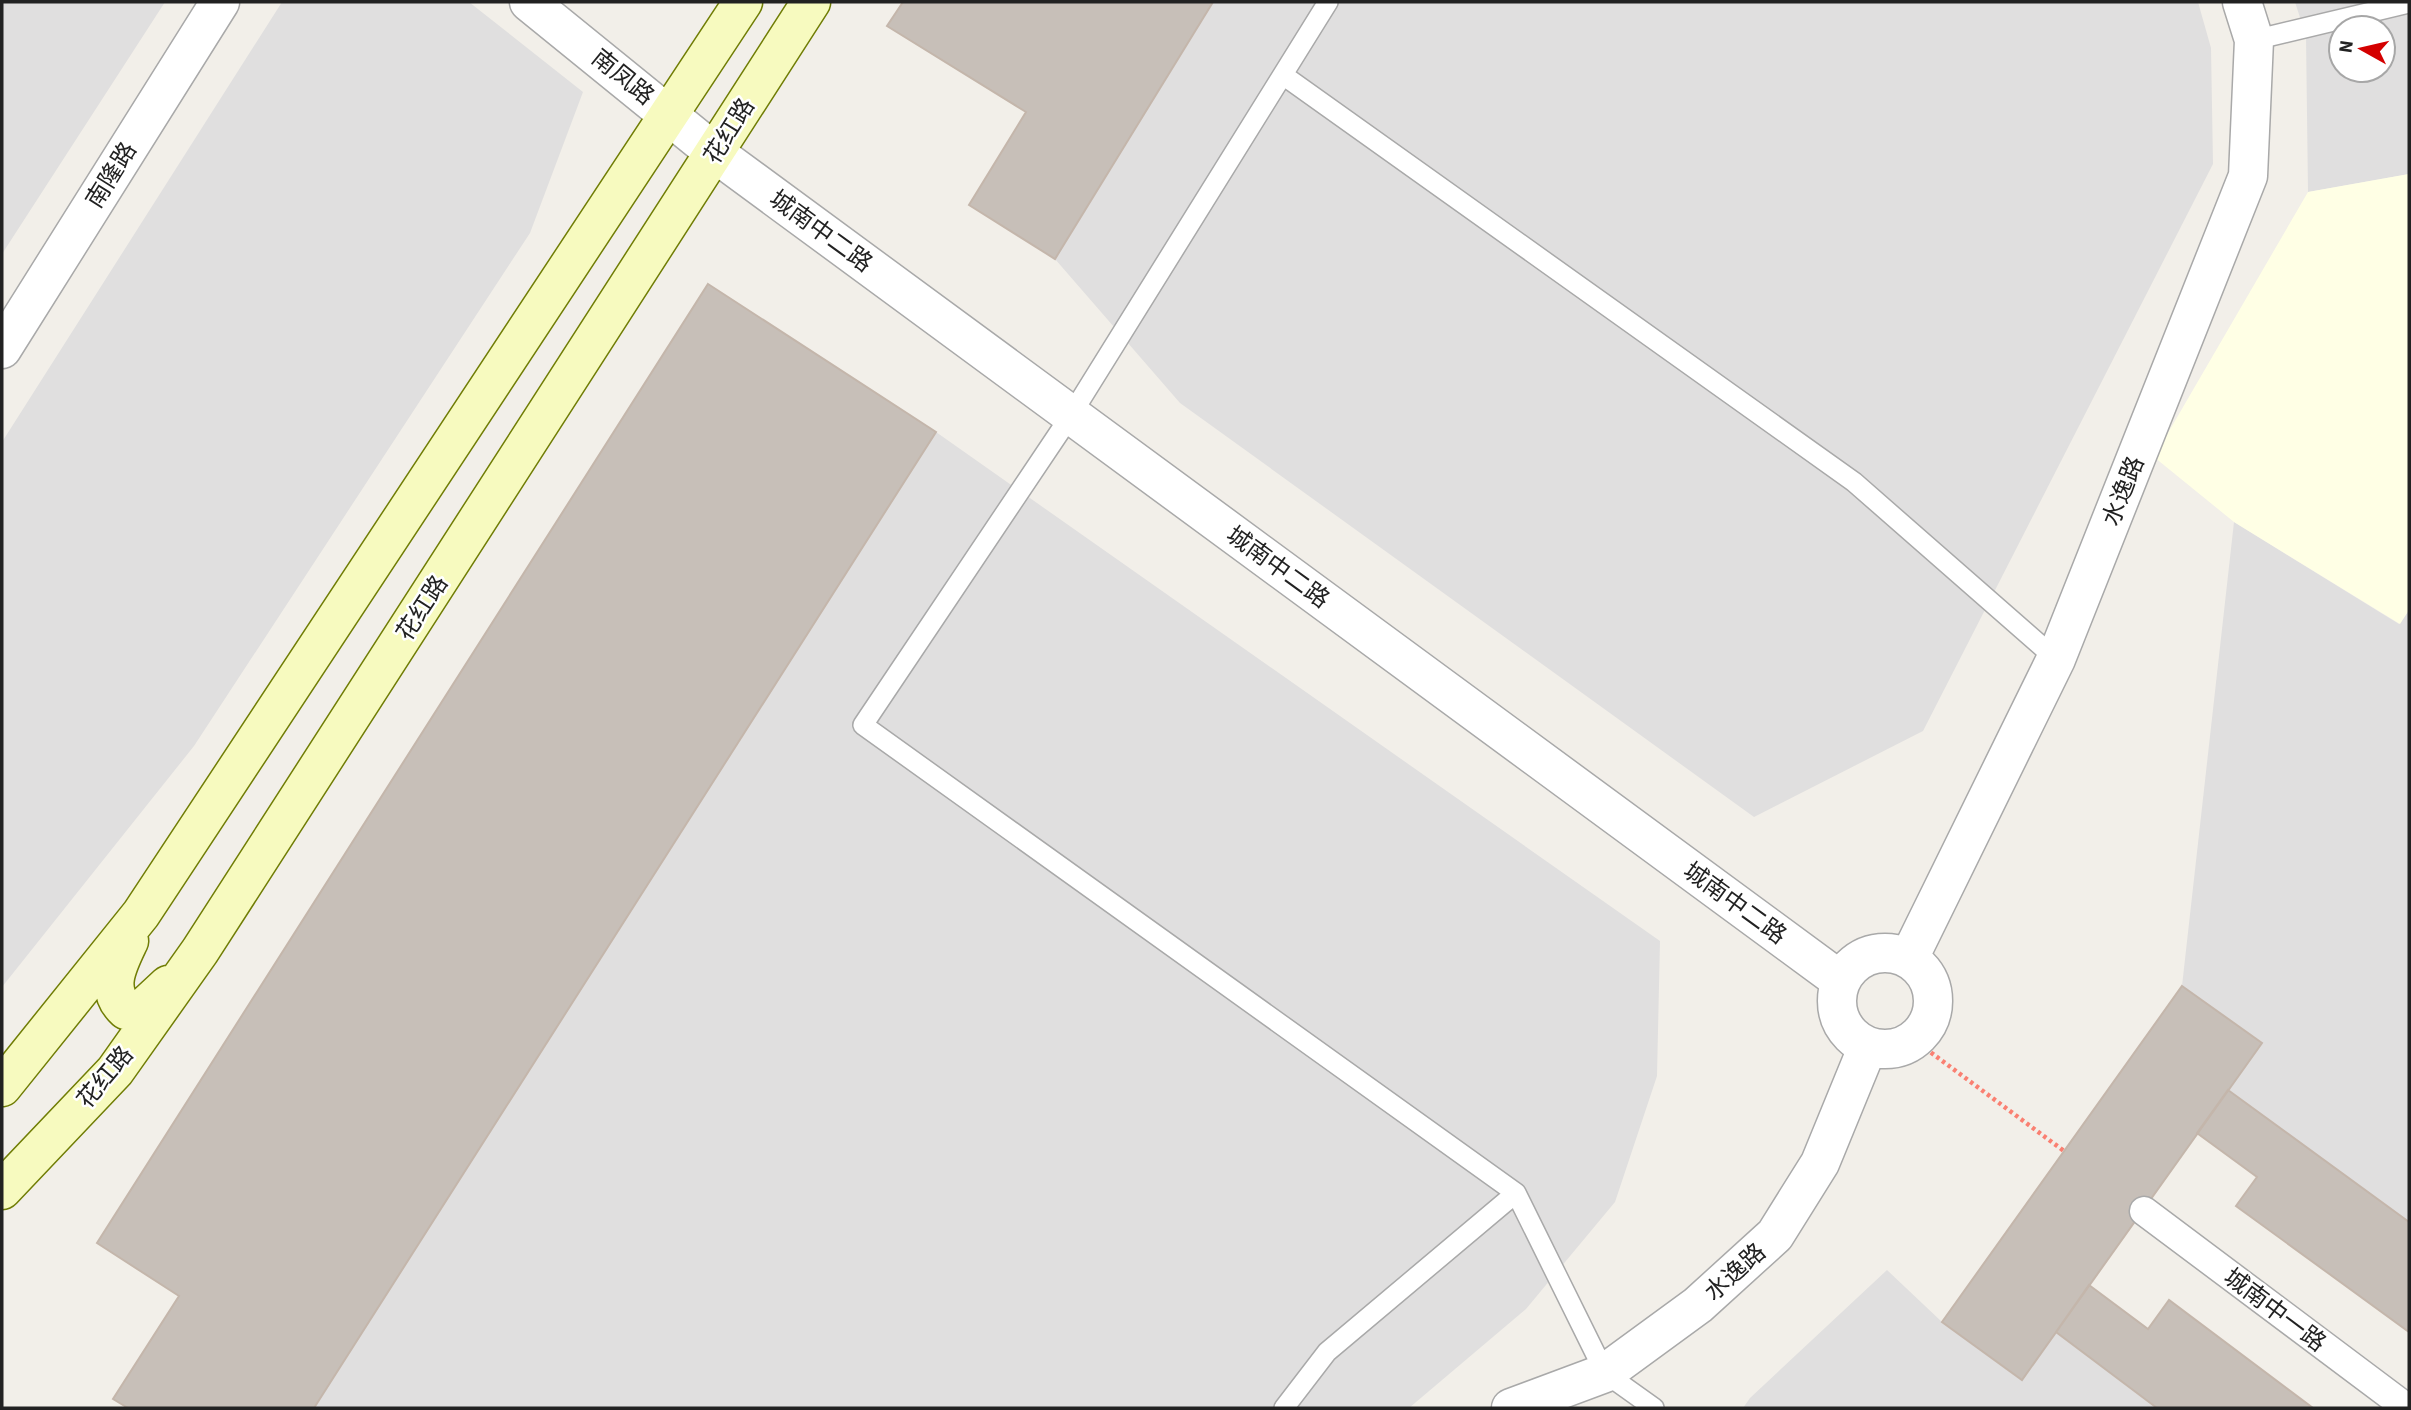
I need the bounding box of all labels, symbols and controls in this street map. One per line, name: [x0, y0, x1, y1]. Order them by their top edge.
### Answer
north arrow: [2327, 14, 2397, 84]
text: N: [2332, 39, 2361, 55]
street label: 南凤路: [584, 41, 662, 114]
street label: 花红路: [696, 91, 763, 171]
street label: 南隆路: [78, 135, 145, 215]
street label: 城南中二路: [762, 182, 880, 281]
street label: 水逸路: [2094, 451, 2153, 531]
street label: 城南中二路: [1219, 518, 1337, 617]
street label: 花红路: [388, 569, 457, 648]
street label: 城南中二路: [1676, 854, 1794, 953]
street label: 花红路: [69, 1038, 142, 1116]
street label: 水逸路: [1697, 1235, 1774, 1309]
street label: 城南中一路: [2216, 1260, 2333, 1360]

